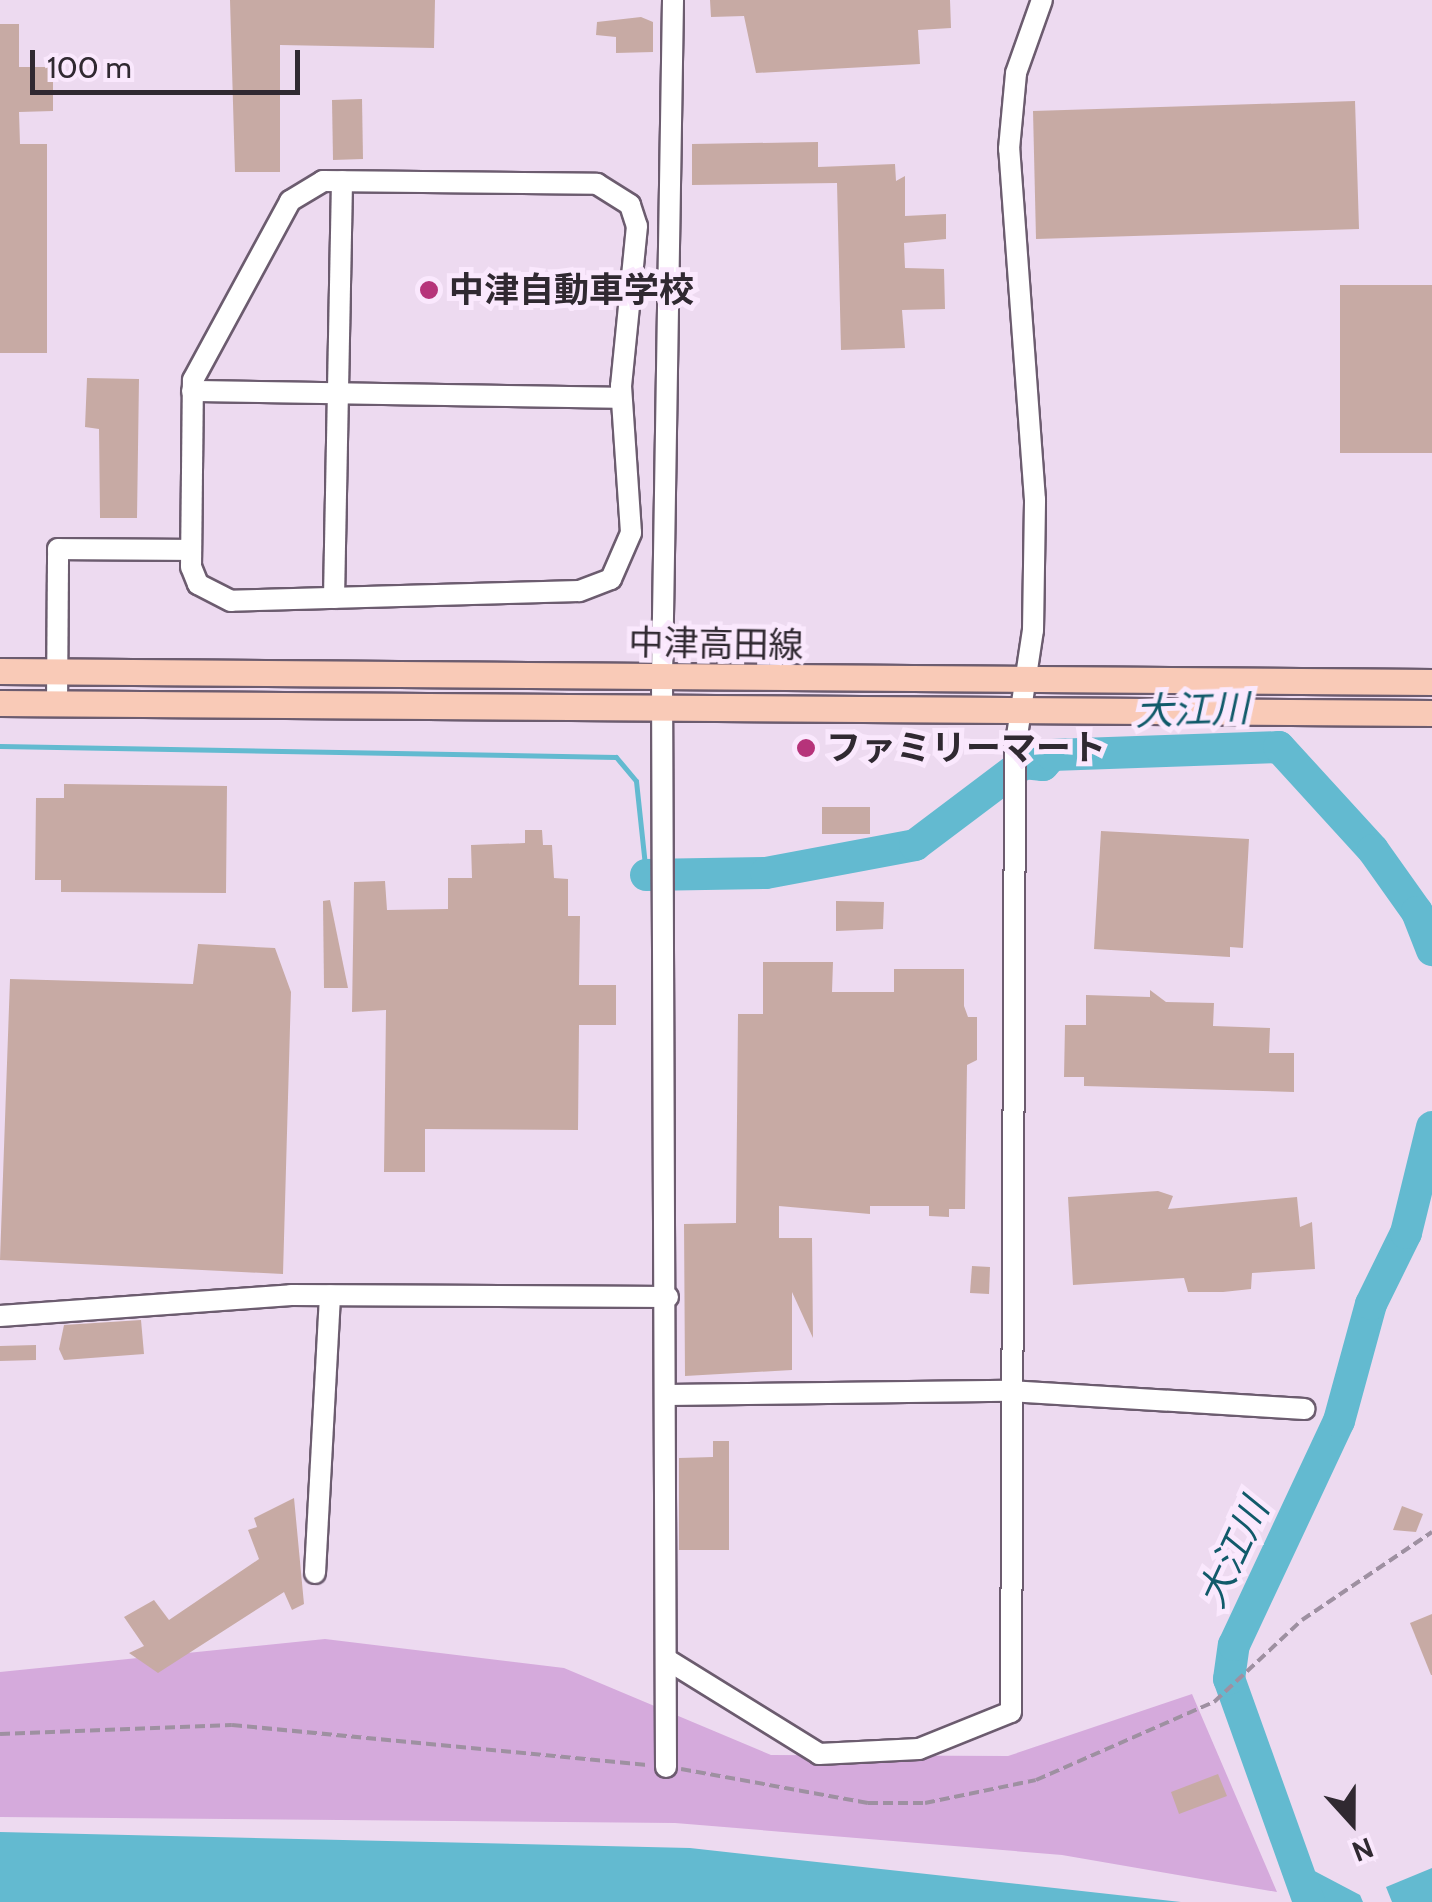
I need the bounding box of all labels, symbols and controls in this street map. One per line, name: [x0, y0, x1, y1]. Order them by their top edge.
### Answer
scale bar: [35, 30, 305, 92]
text: 100 m: [47, 49, 132, 86]
place label: 中津自動車学校: [449, 269, 694, 311]
marker: 中津自動車学校: [418, 279, 440, 301]
street label: 中津高田線: [628, 621, 804, 667]
water label: 大江川: [1134, 685, 1250, 735]
place label: ファミリーマート: [826, 727, 1106, 769]
marker: ファミリーマート: [795, 737, 817, 759]
water label: 大江川: [1188, 1492, 1278, 1614]
north arrow: [1302, 1772, 1402, 1872]
text: N: [1347, 1831, 1378, 1869]

